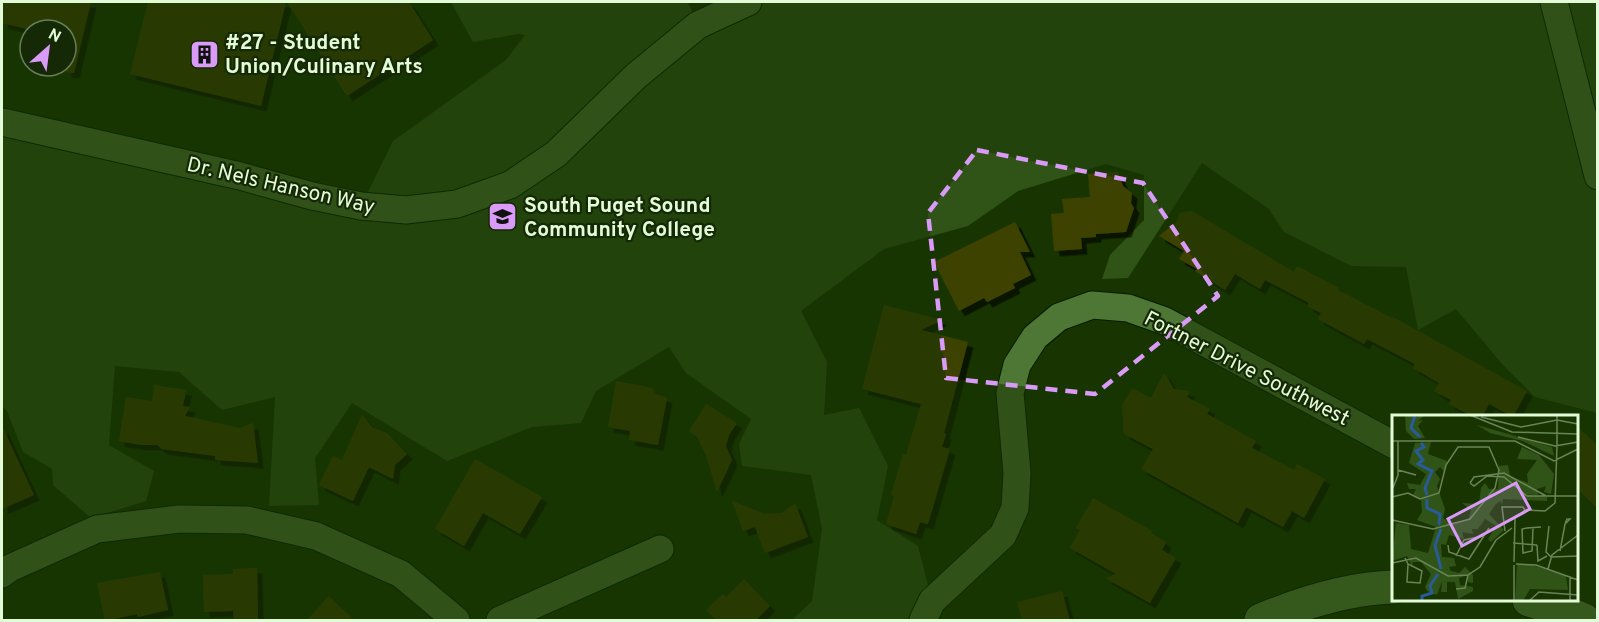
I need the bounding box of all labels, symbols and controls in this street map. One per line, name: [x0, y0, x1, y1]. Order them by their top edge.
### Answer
north arrow: [18, 18, 78, 78]
text: N: [44, 25, 64, 48]
place label: #27 - Student Union/Culinary Arts: [225, 30, 423, 81]
building icon: #27 - Student Union/Culinary Arts: [188, 38, 220, 70]
street label: Dr. Nels Hanson Way: [184, 152, 377, 221]
place label: South Puget Sound Community College: [524, 193, 715, 244]
school or university icon: South Puget Sound Community College: [487, 201, 519, 233]
street label: Fortner Drive Southwest: [1139, 306, 1354, 433]
inset map: [1392, 415, 1578, 601]

